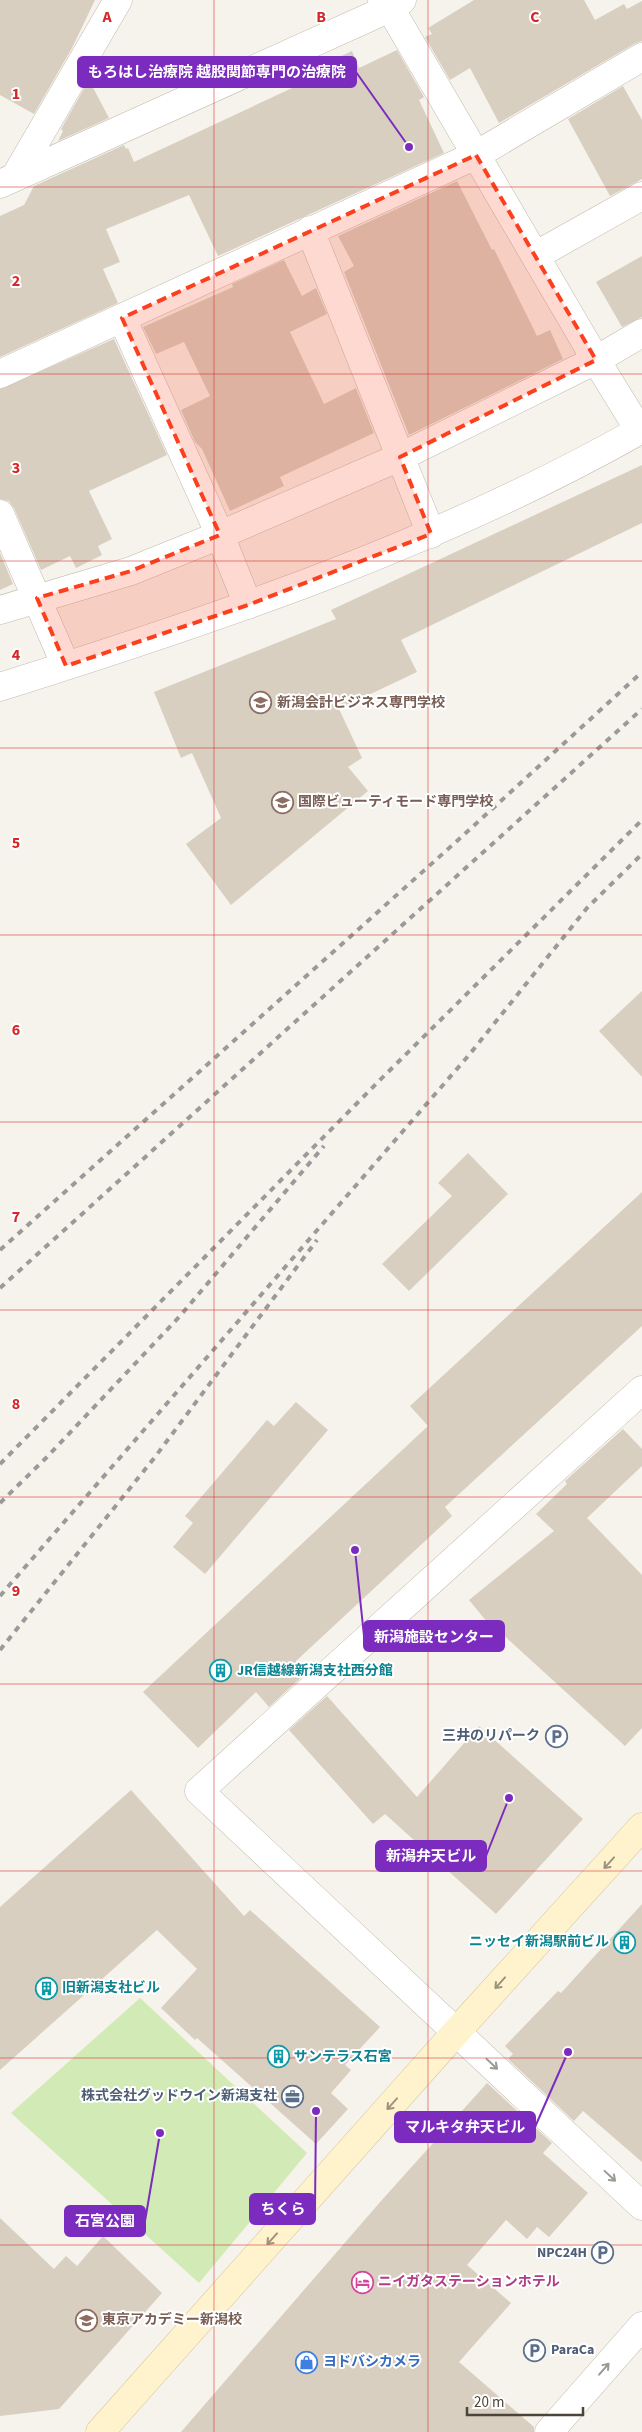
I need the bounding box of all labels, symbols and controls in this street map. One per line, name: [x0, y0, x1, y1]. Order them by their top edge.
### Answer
text: A: [101, 6, 112, 28]
text: B: [316, 6, 326, 28]
text: C: [530, 6, 540, 28]
callout: もろはし治療院 越股関節専門の治療院: [78, 57, 356, 87]
text: もろはし治療院 越股関節専門の治療院: [88, 62, 346, 83]
text: 1: [12, 83, 20, 105]
text: 2: [12, 270, 20, 292]
text: 3: [12, 457, 20, 479]
text: 4: [12, 644, 21, 666]
school or university icon: 新潟会計ビジネス専門学校: [249, 691, 273, 715]
place label: 新潟会計ビジネス専門学校: [277, 693, 445, 713]
school or university icon: 国際ビューティモード専門学校: [270, 790, 294, 814]
place label: 国際ビューティモード専門学校: [298, 792, 493, 812]
text: 5: [12, 832, 20, 854]
text: 6: [12, 1019, 20, 1041]
text: 7: [12, 1206, 20, 1228]
text: 8: [12, 1393, 20, 1415]
text: 9: [12, 1580, 20, 1602]
callout: 新潟施設センター: [364, 1621, 504, 1651]
text: 新潟施設センター: [374, 1627, 494, 1648]
building icon: JR信越線新潟支社西分館: [209, 1659, 233, 1683]
place label: JR信越線新潟支社西分館: [237, 1661, 393, 1681]
parking icon: 三井のリパーク: [544, 1724, 568, 1748]
place label: 三井のリパーク: [442, 1726, 540, 1746]
callout: 新潟弁天ビル: [376, 1841, 486, 1871]
text: 新潟弁天ビル: [386, 1846, 476, 1867]
one-way arrow: [603, 1856, 615, 1869]
building icon: ニッセイ新潟駅前ビル: [613, 1930, 637, 1954]
place label: ニッセイ新潟駅前ビル: [469, 1932, 609, 1952]
building icon: 旧新潟支社ビル: [34, 1976, 58, 2000]
one-way arrow: [494, 1977, 506, 1990]
place label: 旧新潟支社ビル: [62, 1978, 160, 1998]
building icon: サンテラス石宮: [266, 2045, 290, 2069]
place label: サンテラス石宮: [294, 2047, 392, 2067]
one-way arrow: [486, 2058, 498, 2070]
office icon: 株式会社グッドウイン新潟支社: [281, 2084, 305, 2108]
place label: 株式会社グッドウイン新潟支社: [81, 2086, 277, 2106]
one-way arrow: [386, 2098, 397, 2111]
callout: マルキタ弁天ビル: [395, 2112, 535, 2142]
text: マルキタ弁天ビル: [405, 2117, 525, 2138]
one-way arrow: [604, 2170, 617, 2182]
callout: ちくら: [250, 2194, 315, 2224]
text: ちくら: [260, 2199, 306, 2220]
callout: 石宮公園: [65, 2206, 145, 2236]
text: 石宮公園: [75, 2211, 135, 2232]
one-way arrow: [266, 2232, 278, 2245]
parking icon: NPC24H: [591, 2241, 615, 2265]
place label: NPC24H: [537, 2243, 587, 2263]
hotel icon: ニイガタステーションホテル: [350, 2270, 374, 2294]
place label: ニイガタステーションホテル: [378, 2272, 560, 2292]
school or university icon: 東京アカデミー新潟校: [74, 2308, 98, 2332]
place label: 東京アカデミー新潟校: [102, 2310, 242, 2330]
parking icon: ParaCa: [523, 2338, 547, 2362]
place label: ParaCa: [551, 2340, 594, 2360]
shop icon: ヨドバシカメラ: [295, 2350, 319, 2374]
place label: ヨドバシカメラ: [323, 2352, 421, 2372]
one-way arrow: [599, 2363, 610, 2376]
scale bar: [467, 2384, 583, 2416]
text: 20 m: [474, 2392, 504, 2413]

